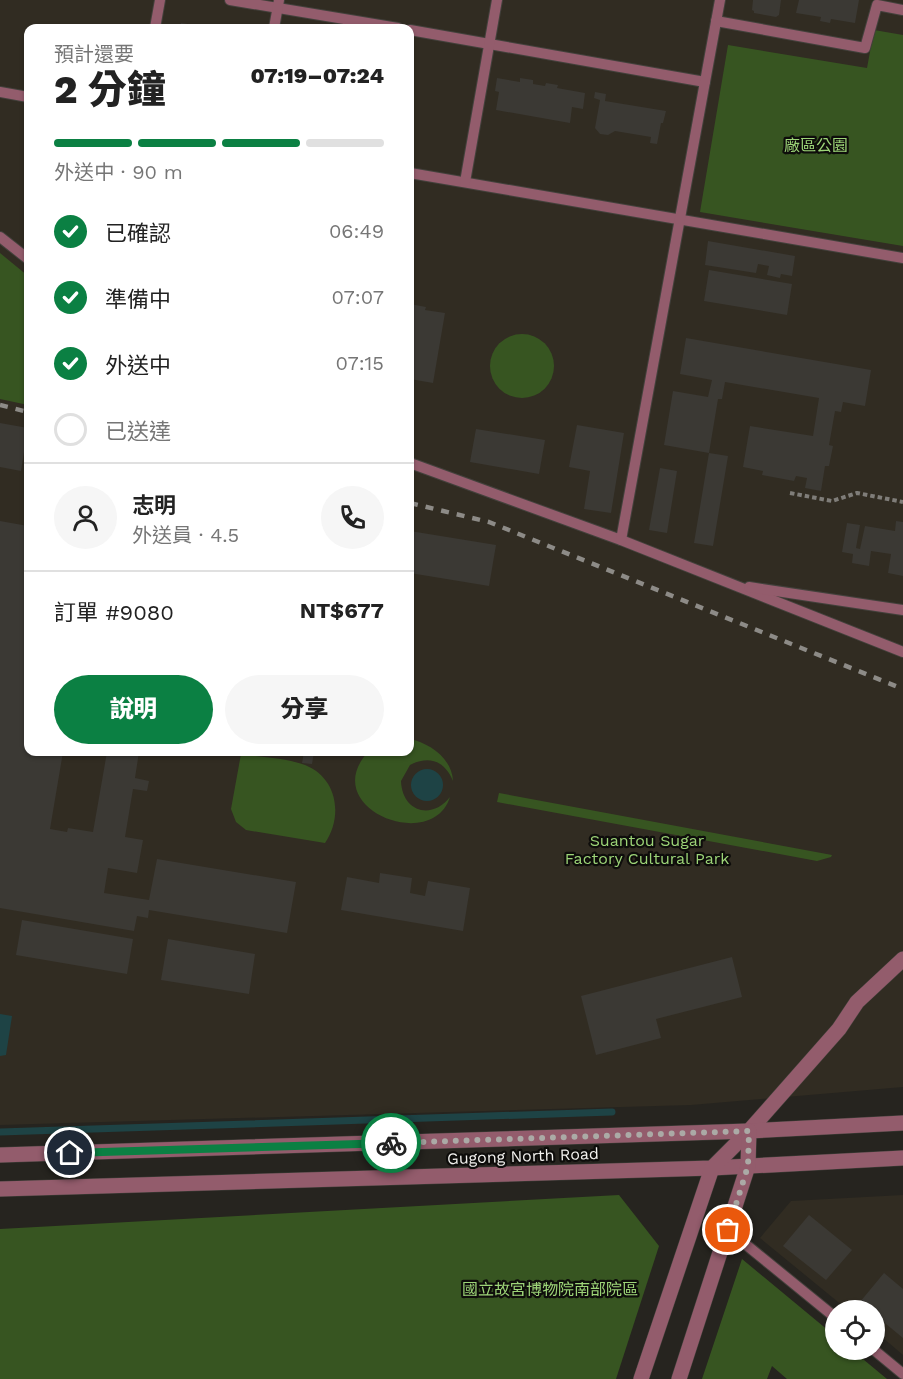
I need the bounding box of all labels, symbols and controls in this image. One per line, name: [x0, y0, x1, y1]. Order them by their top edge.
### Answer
text: 預計還要: [54, 42, 134, 66]
text: 07:19–07:24: [250, 63, 384, 88]
text: 2 分鐘: [54, 67, 166, 112]
park label: 廠區公園: [784, 136, 848, 155]
text: 外送中 · 90 m: [54, 160, 183, 184]
icon: check: [54, 215, 87, 248]
text: 06:49: [329, 219, 384, 243]
text: 已確認: [105, 221, 171, 246]
icon: check: [54, 281, 87, 314]
text: 07:07: [332, 285, 384, 309]
text: 準備中: [105, 287, 171, 312]
icon: check: [54, 347, 87, 380]
text: 07:15: [335, 351, 384, 375]
text: 外送中: [105, 353, 171, 378]
text: 已送達: [105, 419, 171, 444]
button: person: [54, 486, 117, 549]
button: phone: [321, 486, 384, 549]
text: 志明: [132, 493, 176, 518]
text: 外送員 · 4.5: [132, 523, 239, 547]
text: NT$677: [300, 598, 384, 623]
text: 訂單 #9080: [54, 600, 174, 625]
button: 說明: [54, 675, 213, 744]
button: 分享: [225, 675, 384, 744]
park label: Suantou Sugar Factory Cultural Park: [565, 831, 729, 868]
courier: [361, 1113, 421, 1173]
pin: [44, 1127, 95, 1178]
icon: bike: [375, 1127, 408, 1160]
icon: home: [53, 1136, 86, 1169]
street label: Gugong North Road: [447, 1144, 599, 1168]
pin: [702, 1204, 753, 1255]
icon: bag: [711, 1213, 744, 1246]
park label: 國立故宮博物院南部院區: [462, 1280, 638, 1299]
map controls: [825, 1300, 885, 1360]
button: locate: [825, 1300, 885, 1360]

